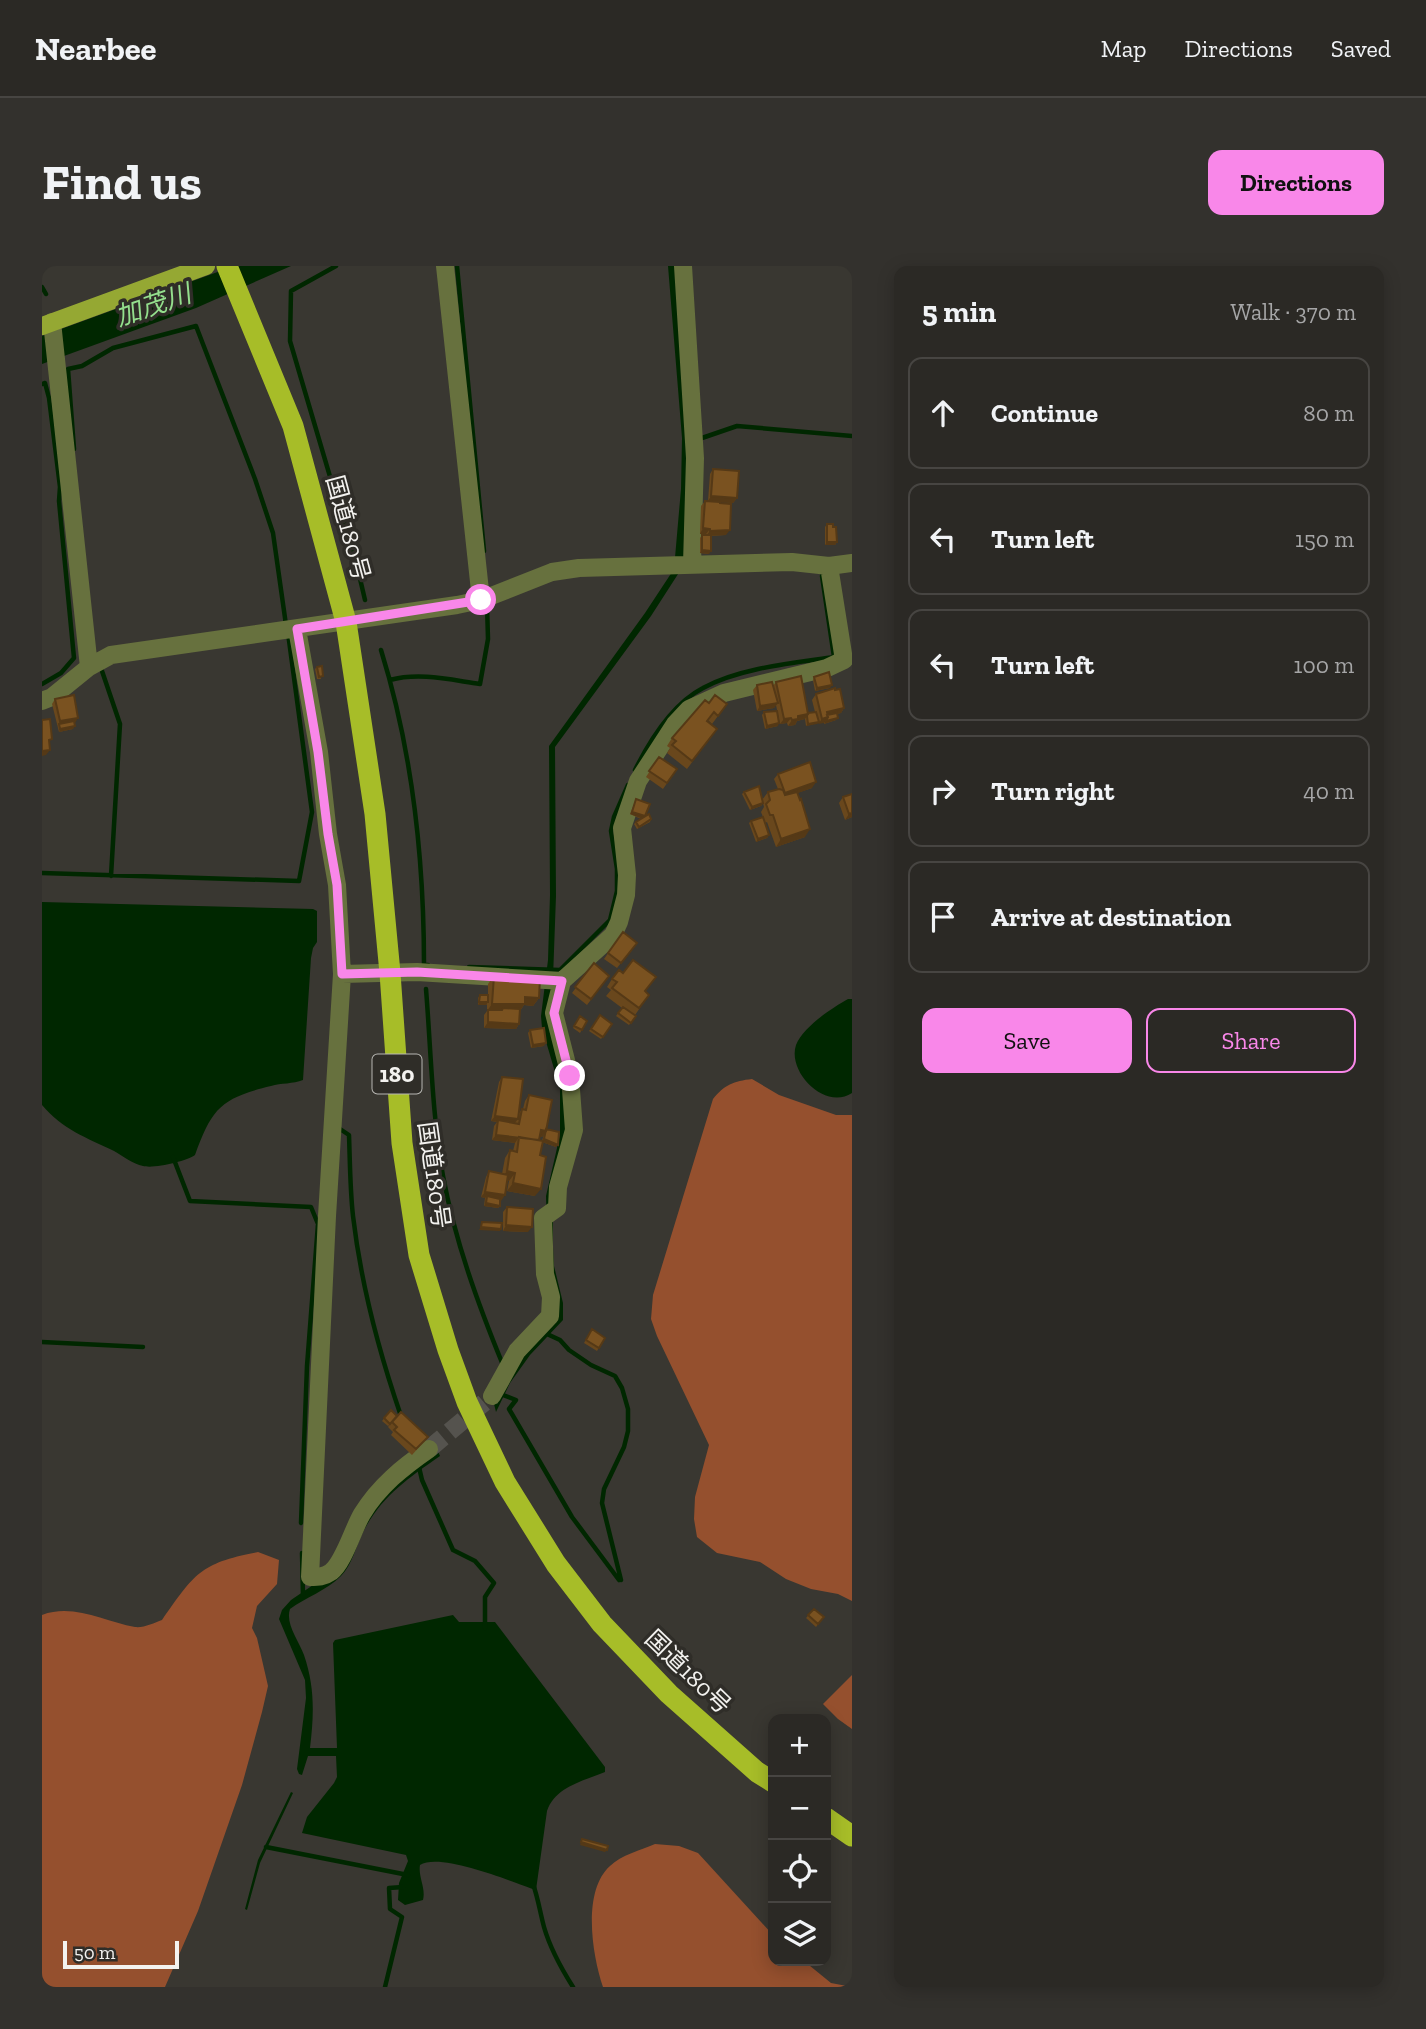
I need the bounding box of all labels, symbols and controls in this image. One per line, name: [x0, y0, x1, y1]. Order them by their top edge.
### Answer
text: Nearbee: [35, 29, 157, 68]
text: Map: [1101, 34, 1147, 63]
text: Directions: [1185, 34, 1293, 63]
text: Saved: [1331, 34, 1391, 63]
button: Directions: [1208, 150, 1384, 215]
text: Find us: [42, 153, 202, 212]
water label: 加茂川: [111, 276, 198, 333]
text: 5 min: [922, 294, 996, 330]
text: Walk · 370 m: [1230, 298, 1356, 326]
icon: ahead: [924, 394, 962, 432]
text: Continue: [991, 397, 1098, 429]
text: 80 m: [1303, 399, 1354, 427]
street label: 国道180号: [321, 472, 376, 584]
icon: left: [924, 520, 962, 558]
text: Turn left: [991, 523, 1094, 555]
text: 150 m: [1295, 525, 1354, 553]
route start: [465, 584, 496, 615]
icon: left: [924, 646, 962, 684]
text: Turn left: [991, 649, 1094, 681]
text: 100 m: [1294, 651, 1354, 679]
icon: right: [924, 772, 962, 810]
text: Turn right: [991, 775, 1114, 807]
text: 40 m: [1303, 777, 1354, 805]
icon: arrive: [924, 898, 962, 936]
text: Arrive at destination: [991, 901, 1231, 933]
button: Save: [922, 1008, 1132, 1073]
button: Share: [1146, 1008, 1356, 1073]
road number: 180: [372, 1054, 422, 1094]
route end: [554, 1060, 585, 1091]
street label: 国道180号: [413, 1119, 456, 1230]
street label: 国道180号: [639, 1624, 737, 1720]
map controls: [768, 1714, 831, 1966]
button: +: [768, 1714, 831, 1777]
button: −: [768, 1777, 831, 1840]
button: locate: [768, 1840, 831, 1903]
button: layers: [768, 1903, 831, 1966]
scale bar: [63, 1938, 178, 1970]
text: 50 m: [74, 1941, 115, 1964]

